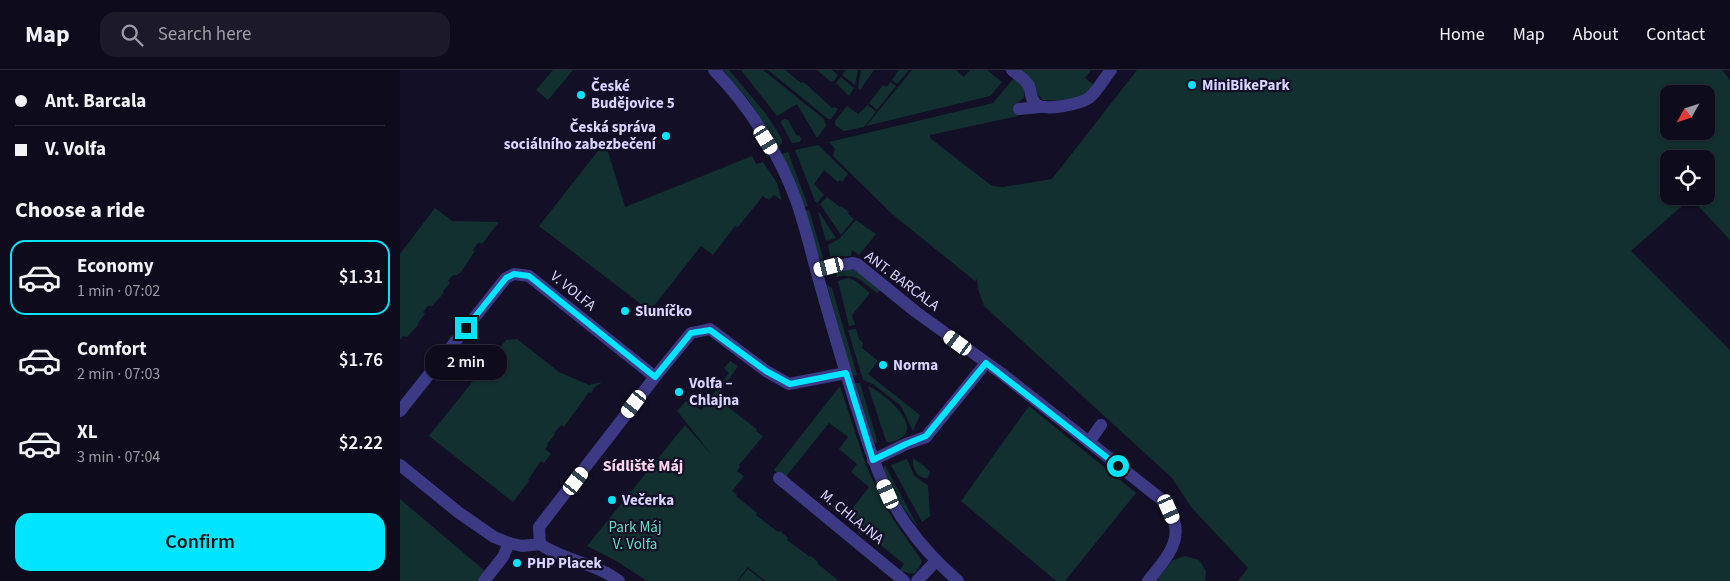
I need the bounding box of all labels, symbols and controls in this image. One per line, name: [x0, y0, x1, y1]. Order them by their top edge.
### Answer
search box: [100, 12, 450, 57]
text: Map: [25, 17, 70, 52]
icon: search: [118, 21, 146, 49]
text: Search here: [158, 21, 251, 48]
text: Home: [1439, 22, 1485, 47]
text: Map: [1513, 22, 1545, 47]
text: About: [1573, 22, 1618, 47]
text: Contact: [1646, 22, 1705, 47]
place label: MiniBikePark: [1202, 75, 1290, 96]
place label: České Budějovice 5: [591, 76, 675, 114]
marker: MiniBikePark: [1186, 79, 1198, 91]
north arrow: [1660, 85, 1715, 140]
map controls: [1660, 85, 1715, 205]
text: Ant. Barcala: [45, 88, 146, 115]
marker: České Budějovice 5: [575, 89, 587, 101]
place label: Česká správa sociálního zabezbečení: [504, 117, 657, 155]
car: [751, 123, 780, 157]
marker: Česká správa sociálního zabezbečení: [660, 130, 672, 142]
text: V. Volfa: [45, 136, 106, 163]
button: locate: [1660, 150, 1715, 205]
text: Choose a ride: [15, 194, 145, 226]
street label: ANT. BARCALA: [860, 246, 944, 317]
text: Economy: [77, 253, 154, 280]
icon: car: [17, 255, 62, 300]
car: [812, 256, 845, 278]
text: $1.31: [339, 264, 383, 291]
street label: V. VOLFA: [546, 266, 601, 316]
text: 1 min · 07:02: [77, 280, 160, 302]
place label: Sluníčko: [635, 301, 692, 322]
marker: Sluníčko: [619, 305, 631, 317]
route end: [455, 317, 477, 339]
car: [941, 328, 974, 358]
text: Comfort: [77, 336, 147, 363]
icon: car: [17, 338, 62, 383]
callout: 2 min: [425, 346, 507, 380]
text: $1.76: [339, 347, 383, 374]
text: 2 min: [447, 351, 485, 373]
place label: Norma: [893, 355, 938, 376]
marker: Norma: [877, 359, 889, 371]
text: 2 min · 07:03: [77, 363, 160, 385]
place label: Volfa – Chlajna: [688, 373, 739, 411]
marker: Volfa – Chlajna: [673, 386, 685, 398]
car: [618, 388, 649, 420]
text: XL: [77, 419, 98, 446]
icon: car: [17, 421, 62, 466]
text: $2.22: [339, 430, 383, 457]
text: 3 min · 07:04: [77, 446, 160, 468]
district label: Sídliště Máj: [603, 455, 683, 477]
route start: [1107, 455, 1129, 477]
car: [560, 465, 591, 497]
car: [875, 477, 900, 511]
street label: M. CHLAJNA: [816, 485, 889, 550]
place label: Večerka: [621, 490, 674, 511]
car: [1156, 492, 1181, 526]
marker: Večerka: [606, 494, 618, 506]
button: Confirm: [15, 513, 385, 571]
park label: Park Máj V. Volfa: [608, 517, 662, 555]
place label: PHP Placek: [527, 553, 603, 574]
marker: PHP Placek: [511, 557, 523, 569]

